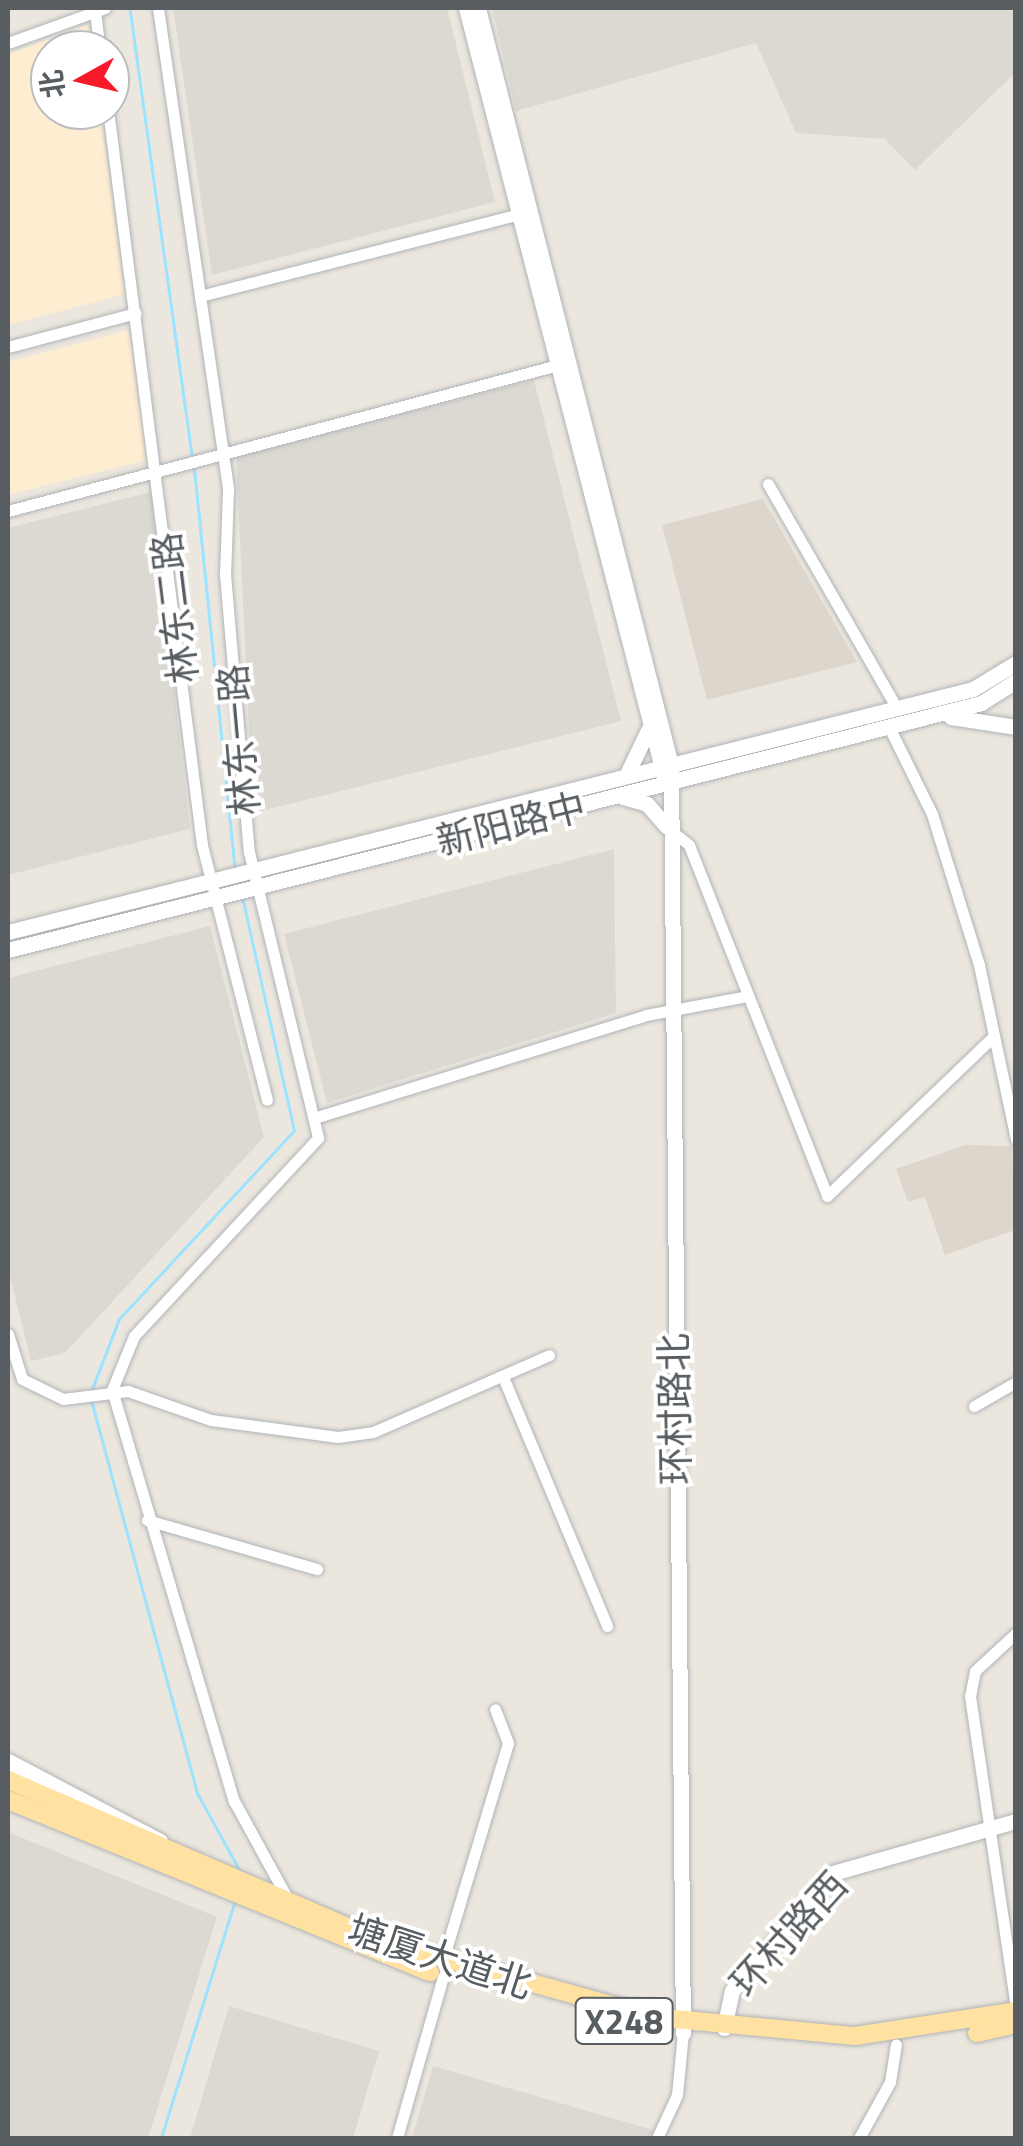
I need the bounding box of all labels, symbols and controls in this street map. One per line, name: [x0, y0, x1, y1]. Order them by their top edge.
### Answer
north arrow: [30, 30, 130, 130]
text: 北: [29, 67, 75, 101]
street label: 林东二路: [143, 530, 207, 686]
street label: 林东一路: [210, 662, 268, 818]
street label: 新阳路中: [432, 783, 590, 865]
street label: 环村路北: [651, 1333, 699, 1485]
street label: 环村路西: [721, 1862, 857, 2006]
street label: 塘厦大道北: [343, 1906, 537, 2008]
road number: X248: [574, 1991, 674, 2051]

